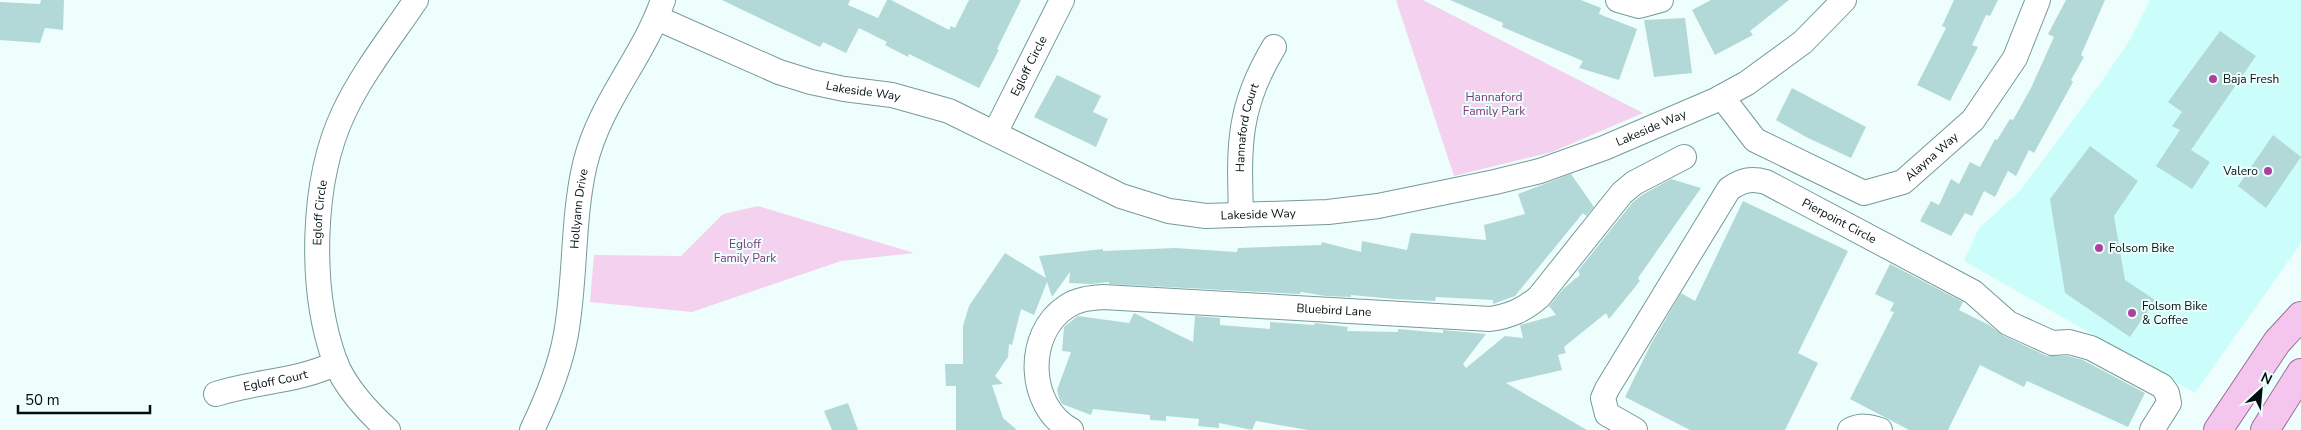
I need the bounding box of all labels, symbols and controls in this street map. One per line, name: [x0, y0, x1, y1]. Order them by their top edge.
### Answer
street label: Egloff Circle: [1007, 33, 1051, 99]
place label: Baja Fresh: [2223, 71, 2279, 87]
marker: Baja Fresh: [2207, 73, 2219, 85]
street label: Lakeside Way: [824, 77, 903, 105]
street label: Hannaford Court: [1232, 80, 1263, 172]
park label: Hannaford Family Park: [1463, 89, 1526, 119]
street label: Lakeside Way: [1613, 105, 1689, 150]
street label: Alayna Way: [1901, 128, 1962, 185]
place label: Valero: [2222, 163, 2258, 179]
marker: Valero: [2262, 165, 2274, 177]
street label: Hollyann Drive: [566, 167, 592, 249]
street label: Egloff Circle: [309, 179, 331, 246]
street label: Pierpoint Circle: [1799, 195, 1879, 247]
street label: Lakeside Way: [1220, 205, 1297, 224]
park label: Egloff Family Park: [714, 236, 777, 266]
place label: Folsom Bike: [2109, 240, 2174, 256]
marker: Folsom Bike: [2093, 242, 2105, 254]
place label: Folsom Bike & Coffee: [2142, 298, 2207, 328]
street label: Bluebird Lane: [1296, 300, 1372, 320]
marker: Folsom Bike & Coffee: [2126, 307, 2138, 319]
north arrow: [2236, 365, 2286, 415]
street label: Egloff Court: [242, 366, 310, 395]
text: N: [2258, 368, 2275, 390]
scale bar: [18, 382, 150, 414]
text: 50 m: [25, 390, 60, 410]

